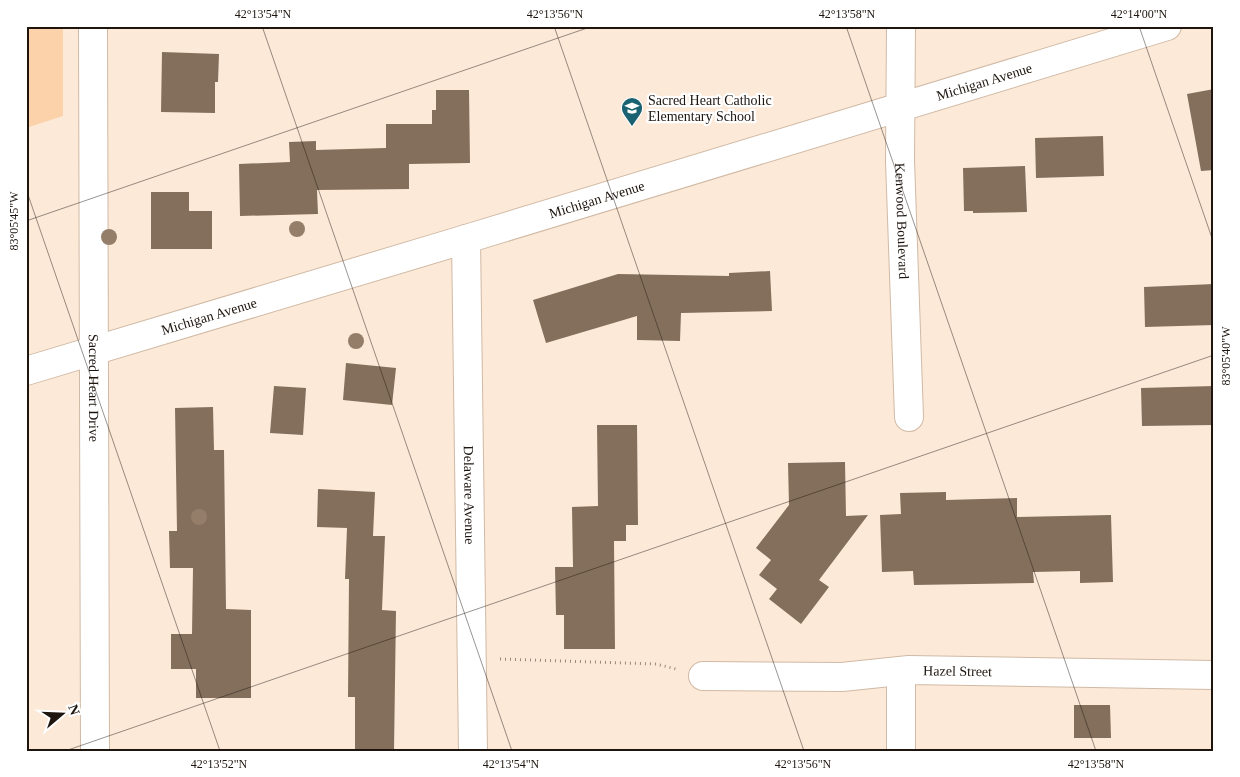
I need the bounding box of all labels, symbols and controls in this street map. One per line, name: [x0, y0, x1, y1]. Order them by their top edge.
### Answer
text: 42°13'54"N: [235, 7, 292, 21]
text: 42°13'56"N: [527, 7, 584, 21]
text: 42°13'58"N: [819, 7, 876, 21]
text: 42°14'00"N: [1111, 7, 1168, 21]
street label: Michigan Avenue: [935, 60, 1034, 104]
place label: Sacred Heart Catholic Elementary School: [648, 93, 772, 124]
school or university icon: Sacred Heart Catholic Elementary School: [620, 96, 644, 127]
street label: Kenwood Boulevard: [892, 163, 911, 279]
street label: Michigan Avenue: [547, 178, 646, 221]
text: 83°05'45"W: [7, 191, 21, 251]
street label: Michigan Avenue: [160, 295, 259, 338]
text: 83°05'40"W: [1219, 326, 1233, 386]
street label: Sacred Heart Drive: [86, 334, 101, 442]
street label: Delaware Avenue: [461, 445, 477, 545]
street label: Hazel Street: [923, 663, 992, 679]
north arrow: [38, 690, 88, 740]
text: N: [65, 703, 83, 717]
text: 42°13'52"N: [191, 757, 248, 771]
text: 42°13'54"N: [483, 757, 540, 771]
text: 42°13'56"N: [775, 757, 832, 771]
text: 42°13'58"N: [1068, 757, 1125, 771]

